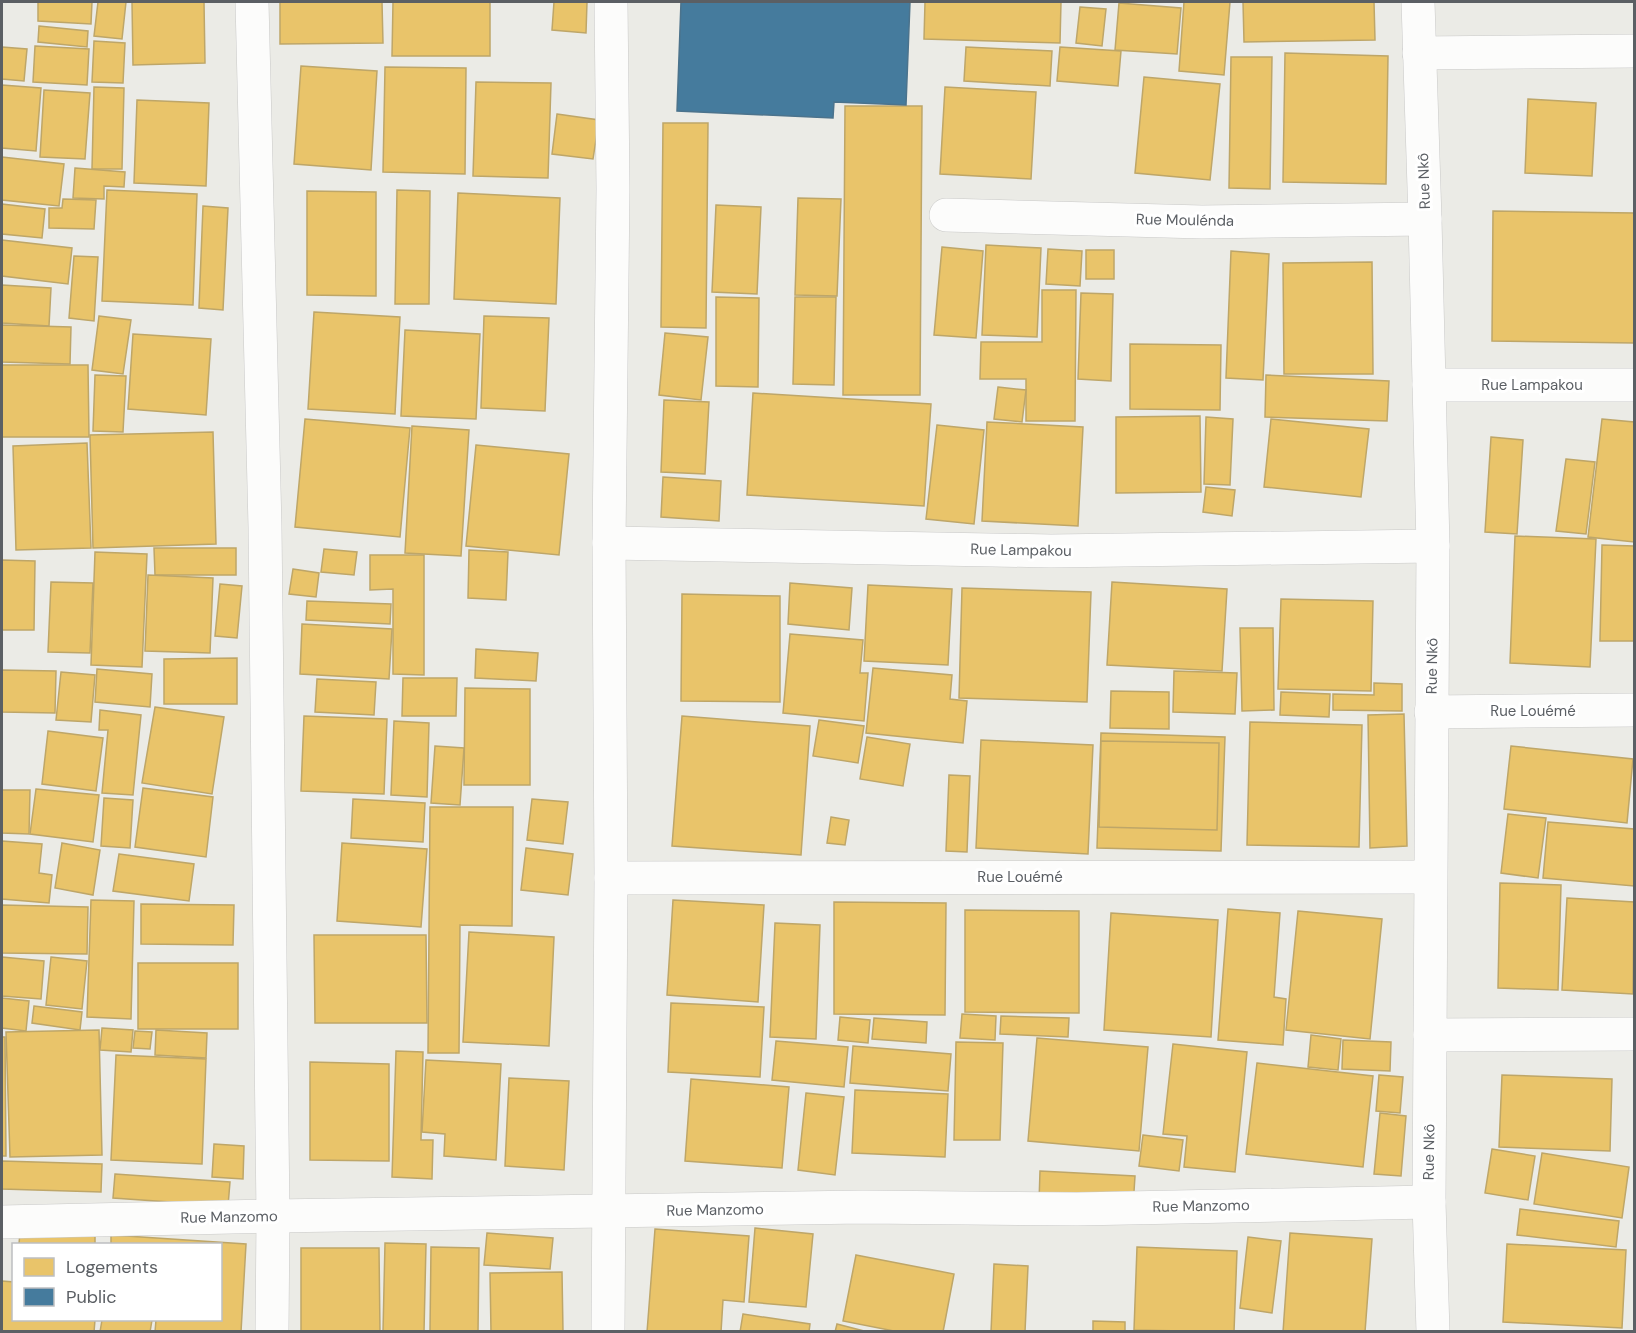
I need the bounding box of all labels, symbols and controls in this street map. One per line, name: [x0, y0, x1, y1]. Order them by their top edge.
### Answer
street label: Rue Nkô: [1413, 152, 1435, 209]
street label: Rue Moulénda: [1136, 209, 1234, 231]
street label: Rue Lampakou: [1481, 375, 1583, 395]
street label: Rue Lampakou: [970, 539, 1072, 561]
street label: Rue Nkô: [1422, 638, 1442, 694]
street label: Rue Louémé: [1490, 701, 1576, 721]
street label: Rue Louémé: [977, 867, 1063, 887]
street label: Rue Nkô: [1419, 1124, 1439, 1180]
street label: Rue Manzomo: [1152, 1195, 1250, 1217]
street label: Rue Manzomo: [666, 1199, 764, 1221]
street label: Rue Manzomo: [180, 1206, 278, 1228]
legend: [12, 1243, 222, 1321]
text: Logements: [66, 1255, 158, 1279]
text: Public: [66, 1285, 117, 1309]

